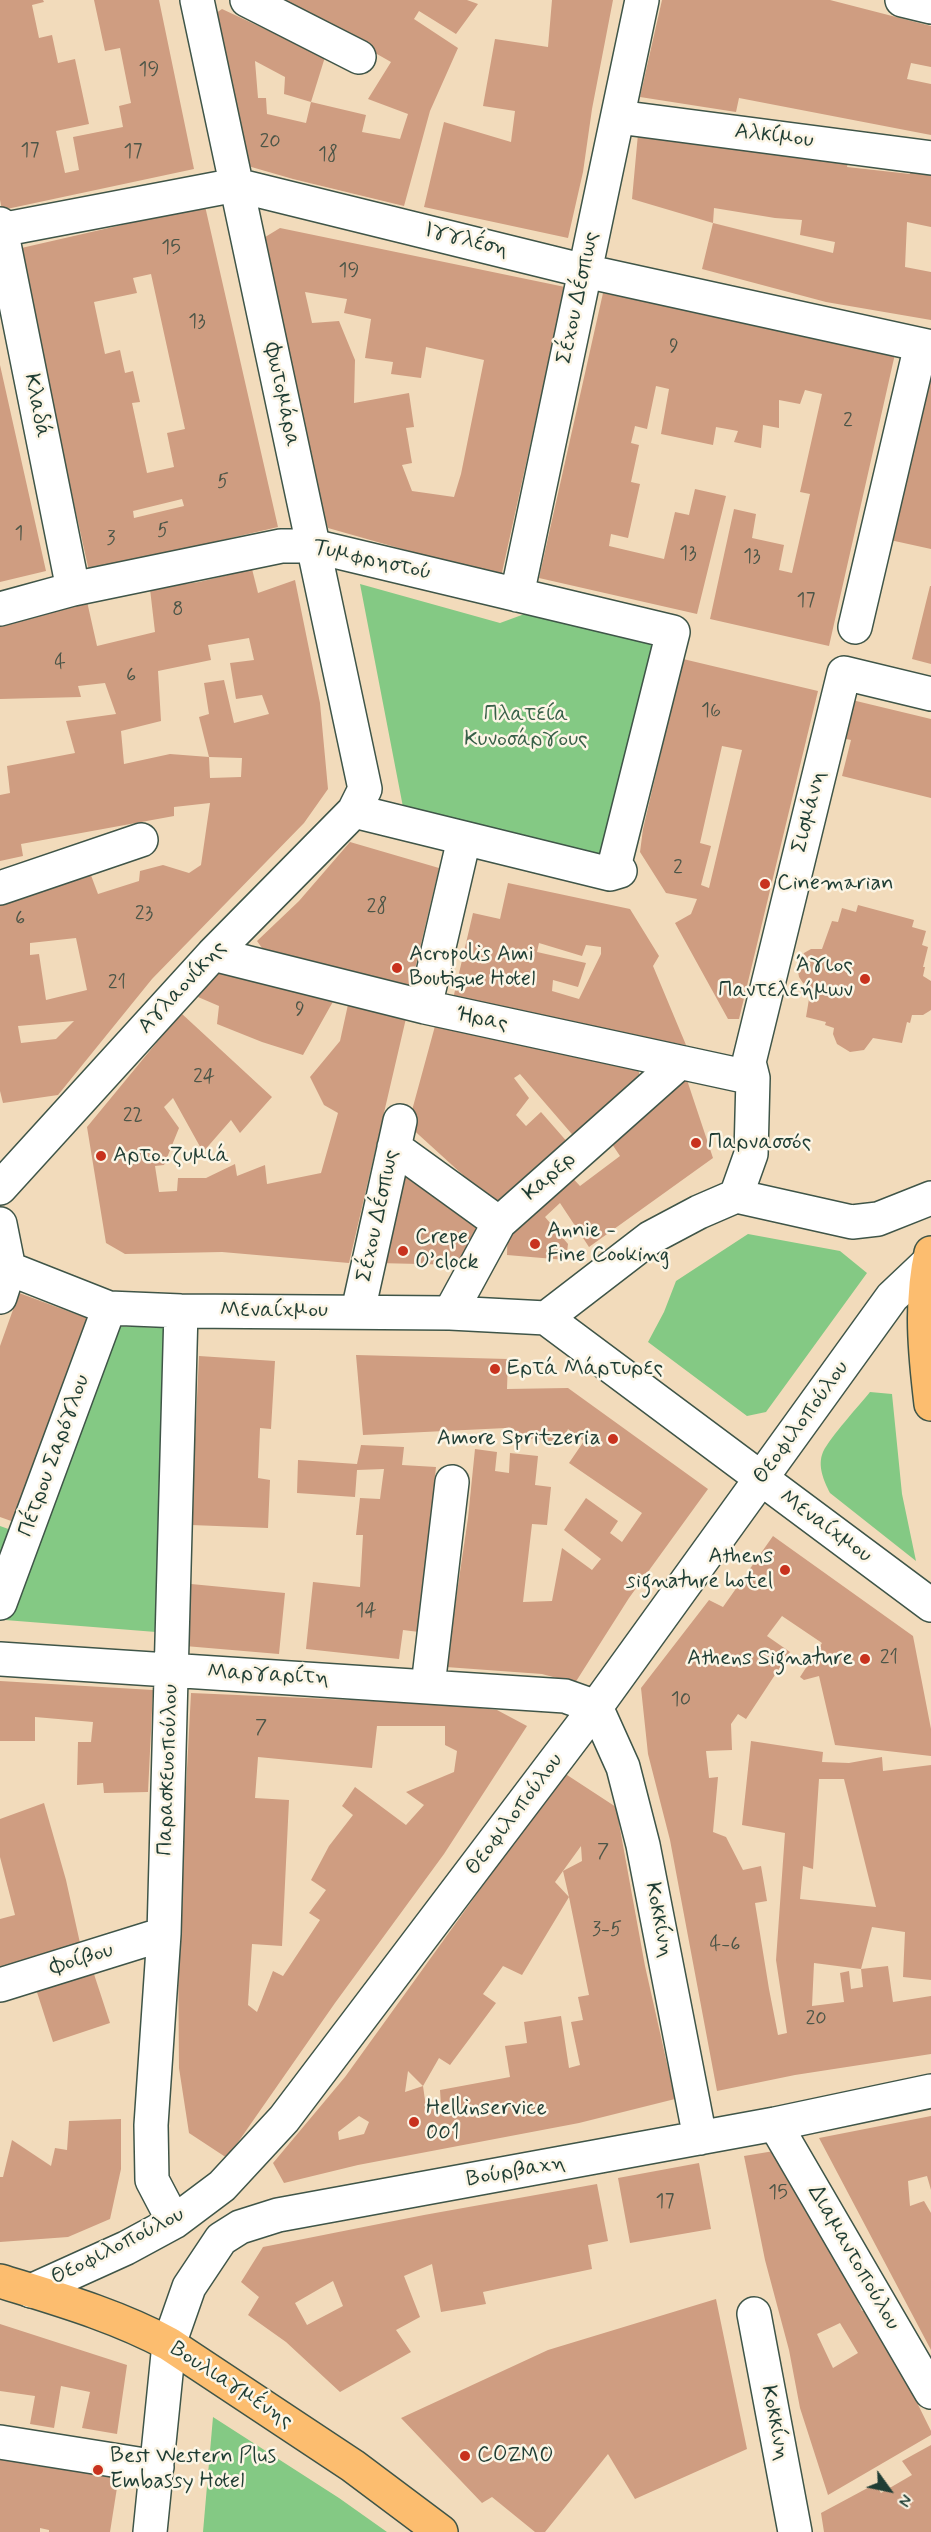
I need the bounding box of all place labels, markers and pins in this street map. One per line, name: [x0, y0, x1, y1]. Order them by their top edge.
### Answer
place label: Cinemarian: [777, 871, 894, 897]
marker: Cinemarian: [758, 877, 772, 891]
place label: Acropolis Ami Boutique Hotel: [409, 942, 535, 993]
place label: Άγιος Παντελεήμων: [718, 953, 853, 1004]
marker: Acropolis Ami Boutique Hotel: [390, 961, 404, 975]
marker: Άγιος Παντελεήμων: [858, 972, 872, 986]
place label: Παρνασσός: [708, 1130, 811, 1156]
marker: Παρνασσός: [689, 1136, 703, 1150]
place label: Αρτο..ζυμιά: [113, 1143, 229, 1169]
marker: Αρτο..ζυμιά: [94, 1149, 108, 1163]
place label: Annie - Fine Cooking: [547, 1218, 669, 1270]
place label: Crepe O’clock: [415, 1225, 479, 1276]
marker: Annie - Fine Cooking: [528, 1237, 542, 1251]
marker: Crepe O’clock: [396, 1244, 410, 1258]
place label: Ερτά Μάρτυρες: [507, 1356, 663, 1382]
marker: Ερτά Μάρτυρες: [488, 1362, 502, 1376]
place label: Amore Spritzeria: [437, 1426, 601, 1452]
marker: Amore Spritzeria: [606, 1432, 620, 1446]
place label: Athens signature hotel: [626, 1544, 773, 1596]
marker: Athens signature hotel: [778, 1563, 792, 1577]
place label: Athens Signature: [687, 1646, 853, 1672]
marker: Athens Signature: [858, 1652, 872, 1666]
place label: Hellinservice 001: [426, 2096, 547, 2148]
marker: Hellinservice 001: [407, 2115, 421, 2129]
place label: COZMO: [477, 2443, 554, 2469]
place label: Best Western Plus Embassy Hotel: [110, 2444, 276, 2496]
marker: COZMO: [458, 2449, 472, 2463]
marker: Best Western Plus Embassy Hotel: [91, 2463, 105, 2477]

